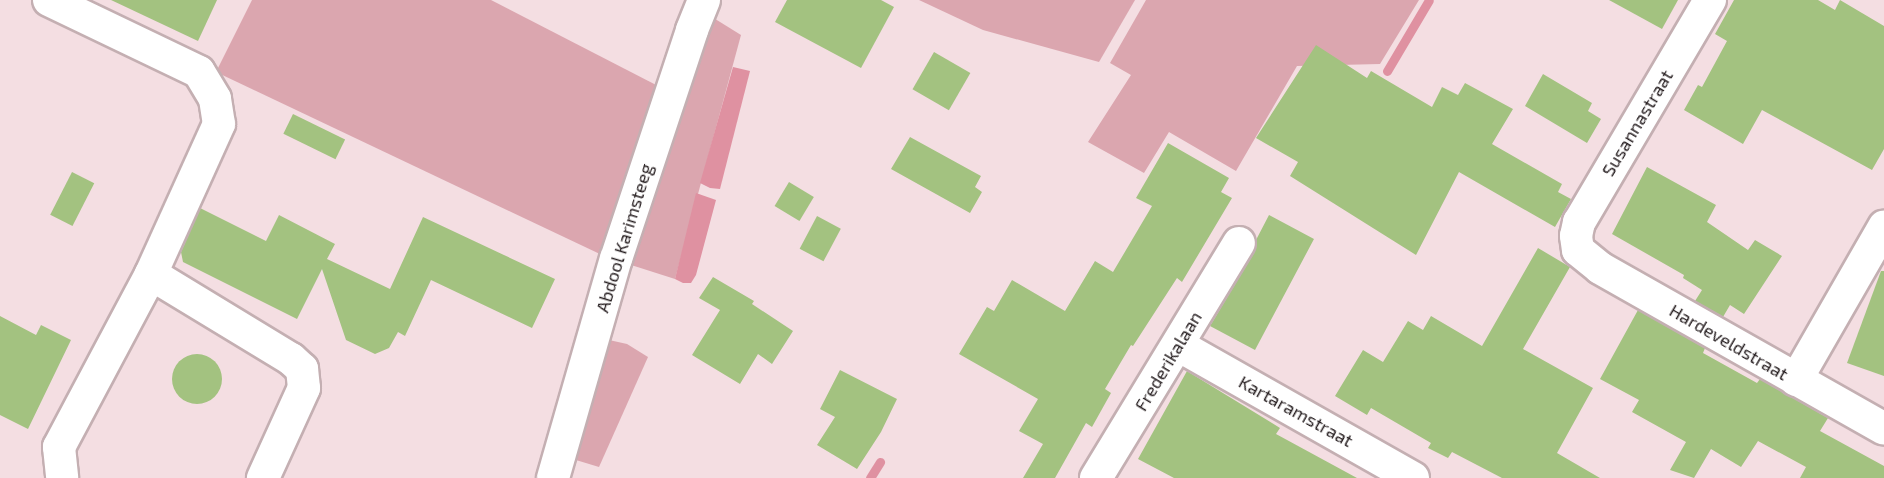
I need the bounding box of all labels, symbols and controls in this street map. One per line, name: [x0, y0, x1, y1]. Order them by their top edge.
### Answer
street label: Susannastraat: [1597, 66, 1677, 180]
street label: Abdool Karimsteeg: [591, 161, 657, 315]
street label: Hardeveldstraat: [1666, 299, 1792, 385]
street label: Frederikalaan: [1130, 307, 1206, 415]
street label: Kartaramstraat: [1235, 371, 1357, 451]

